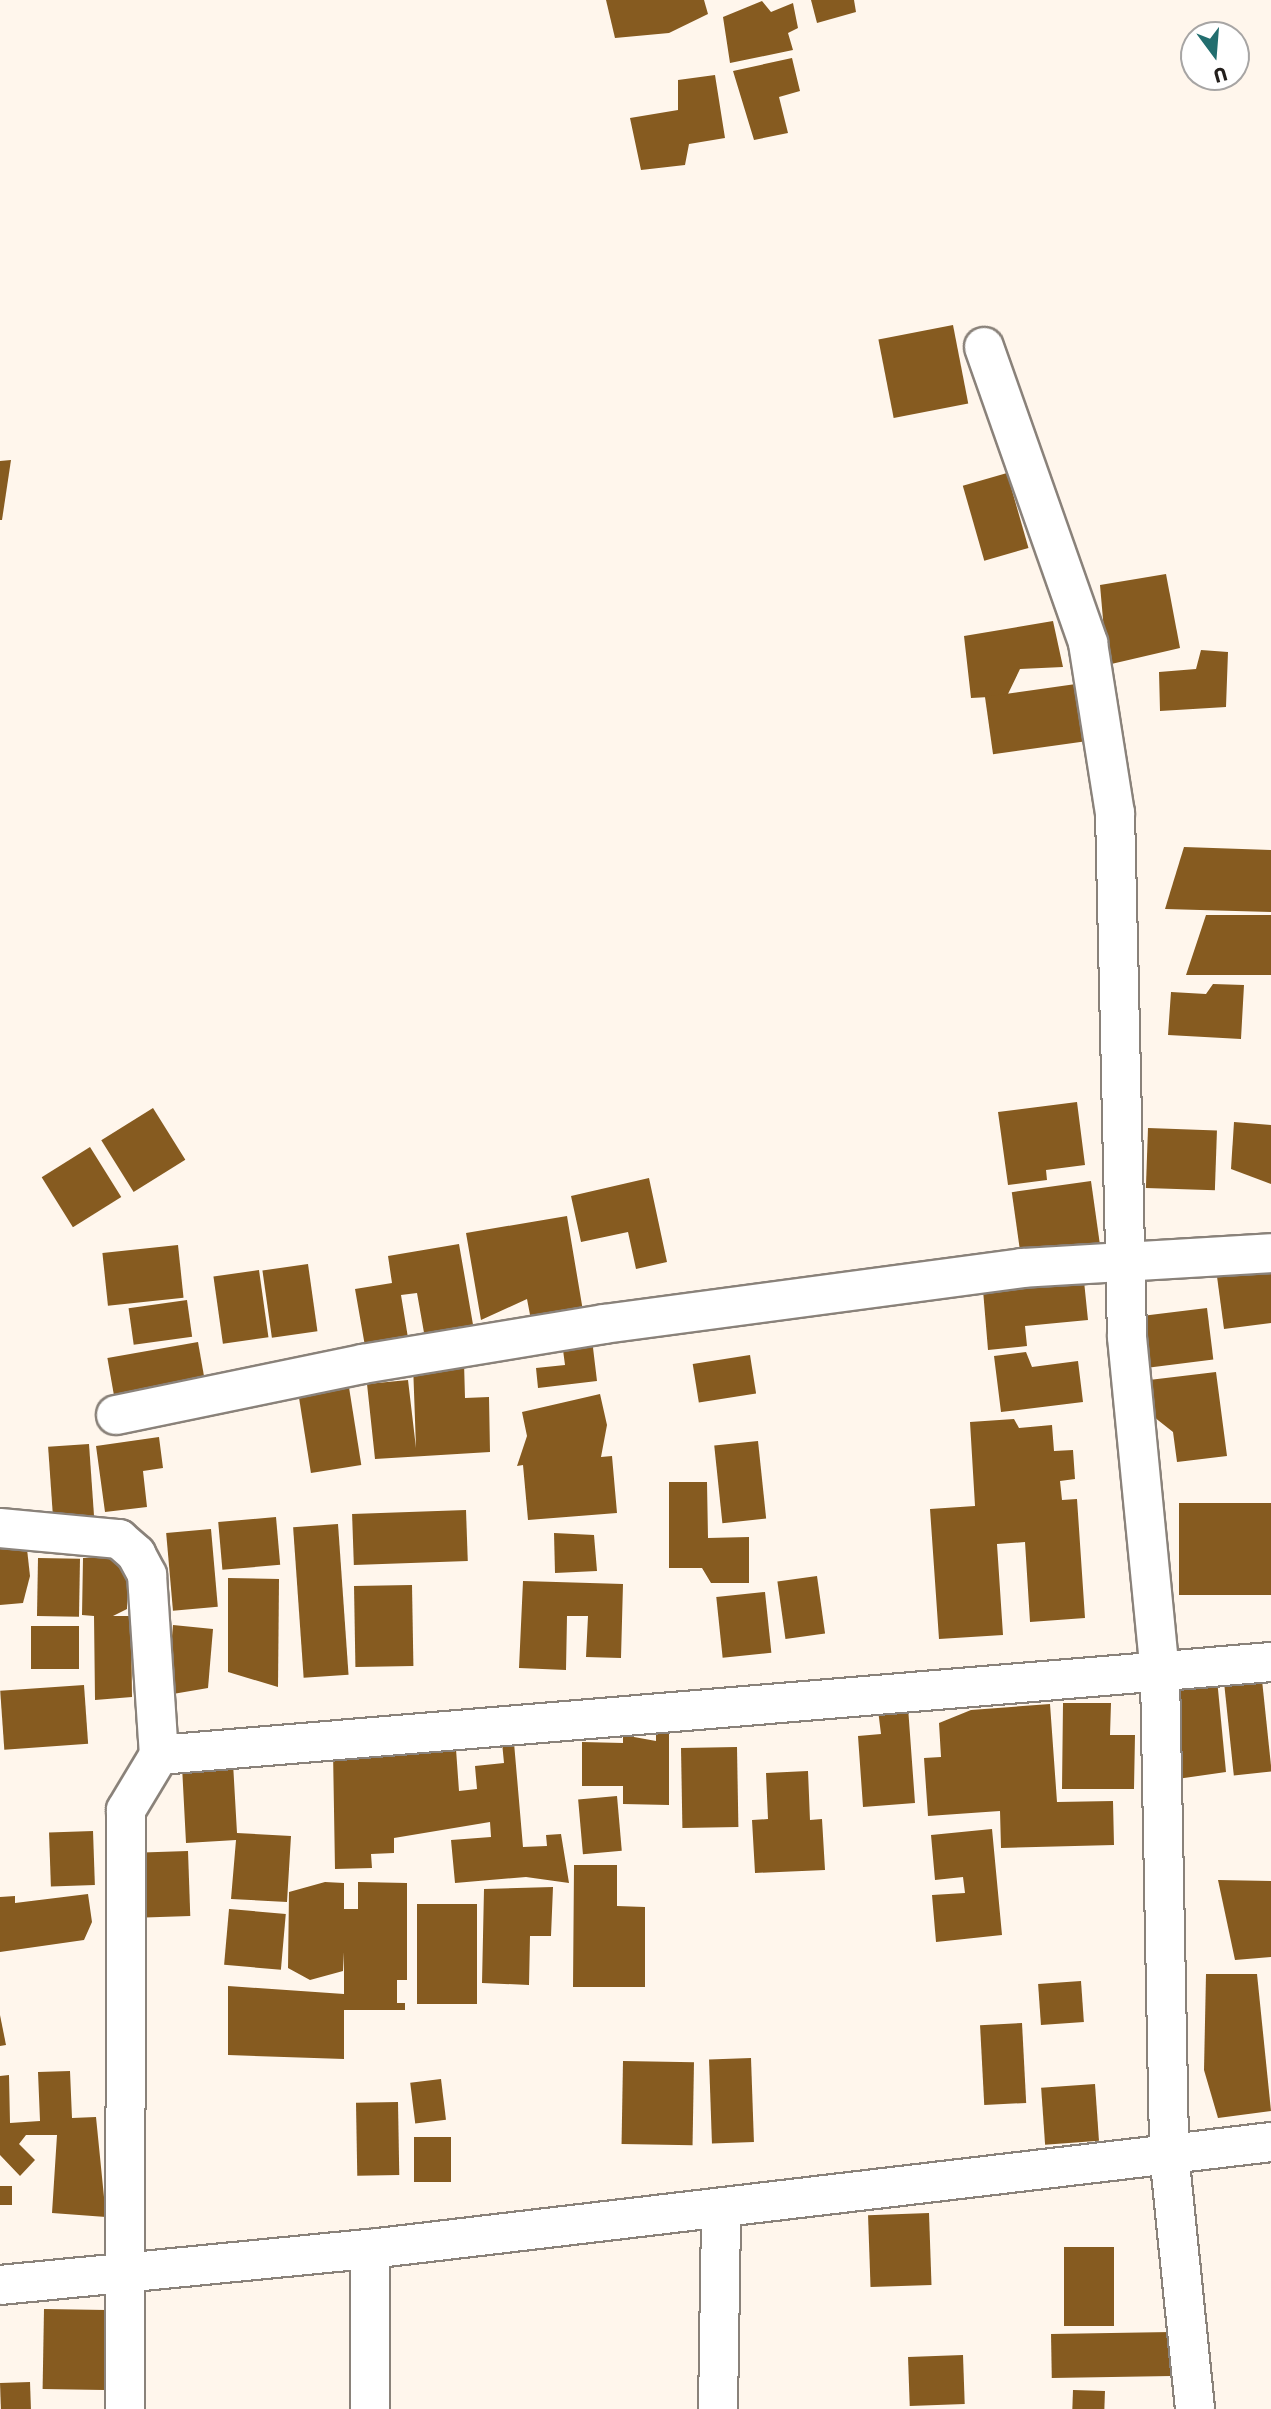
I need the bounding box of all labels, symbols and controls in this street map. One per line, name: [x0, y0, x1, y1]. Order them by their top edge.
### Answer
north arrow: [1180, 21, 1250, 91]
text: U: [1210, 60, 1231, 90]

